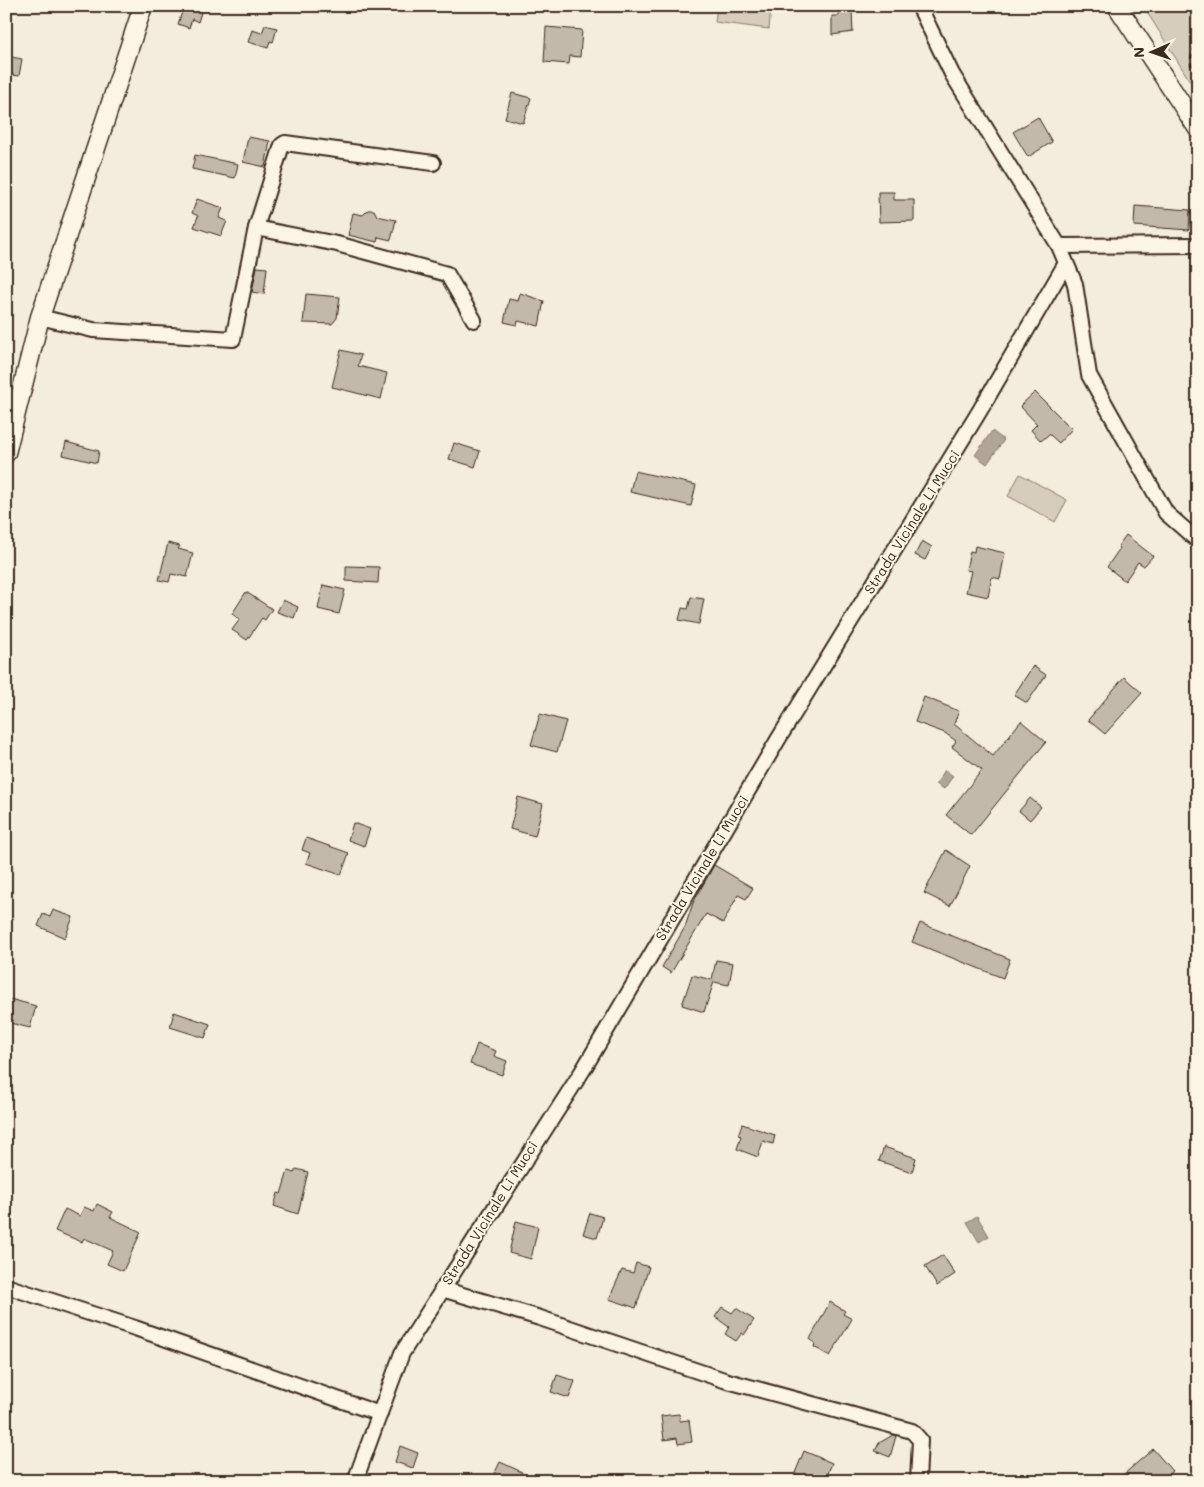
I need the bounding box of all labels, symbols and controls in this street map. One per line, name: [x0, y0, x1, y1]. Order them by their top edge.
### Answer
north arrow: [1126, 28, 1176, 78]
text: N: [1129, 47, 1148, 58]
street label: Strada Vicinale Li Mucci: [859, 446, 964, 597]
street label: Strada Vicinale Li Mucci: [651, 791, 753, 944]
street label: Strada Vicinale Li Mucci: [437, 1137, 542, 1288]

